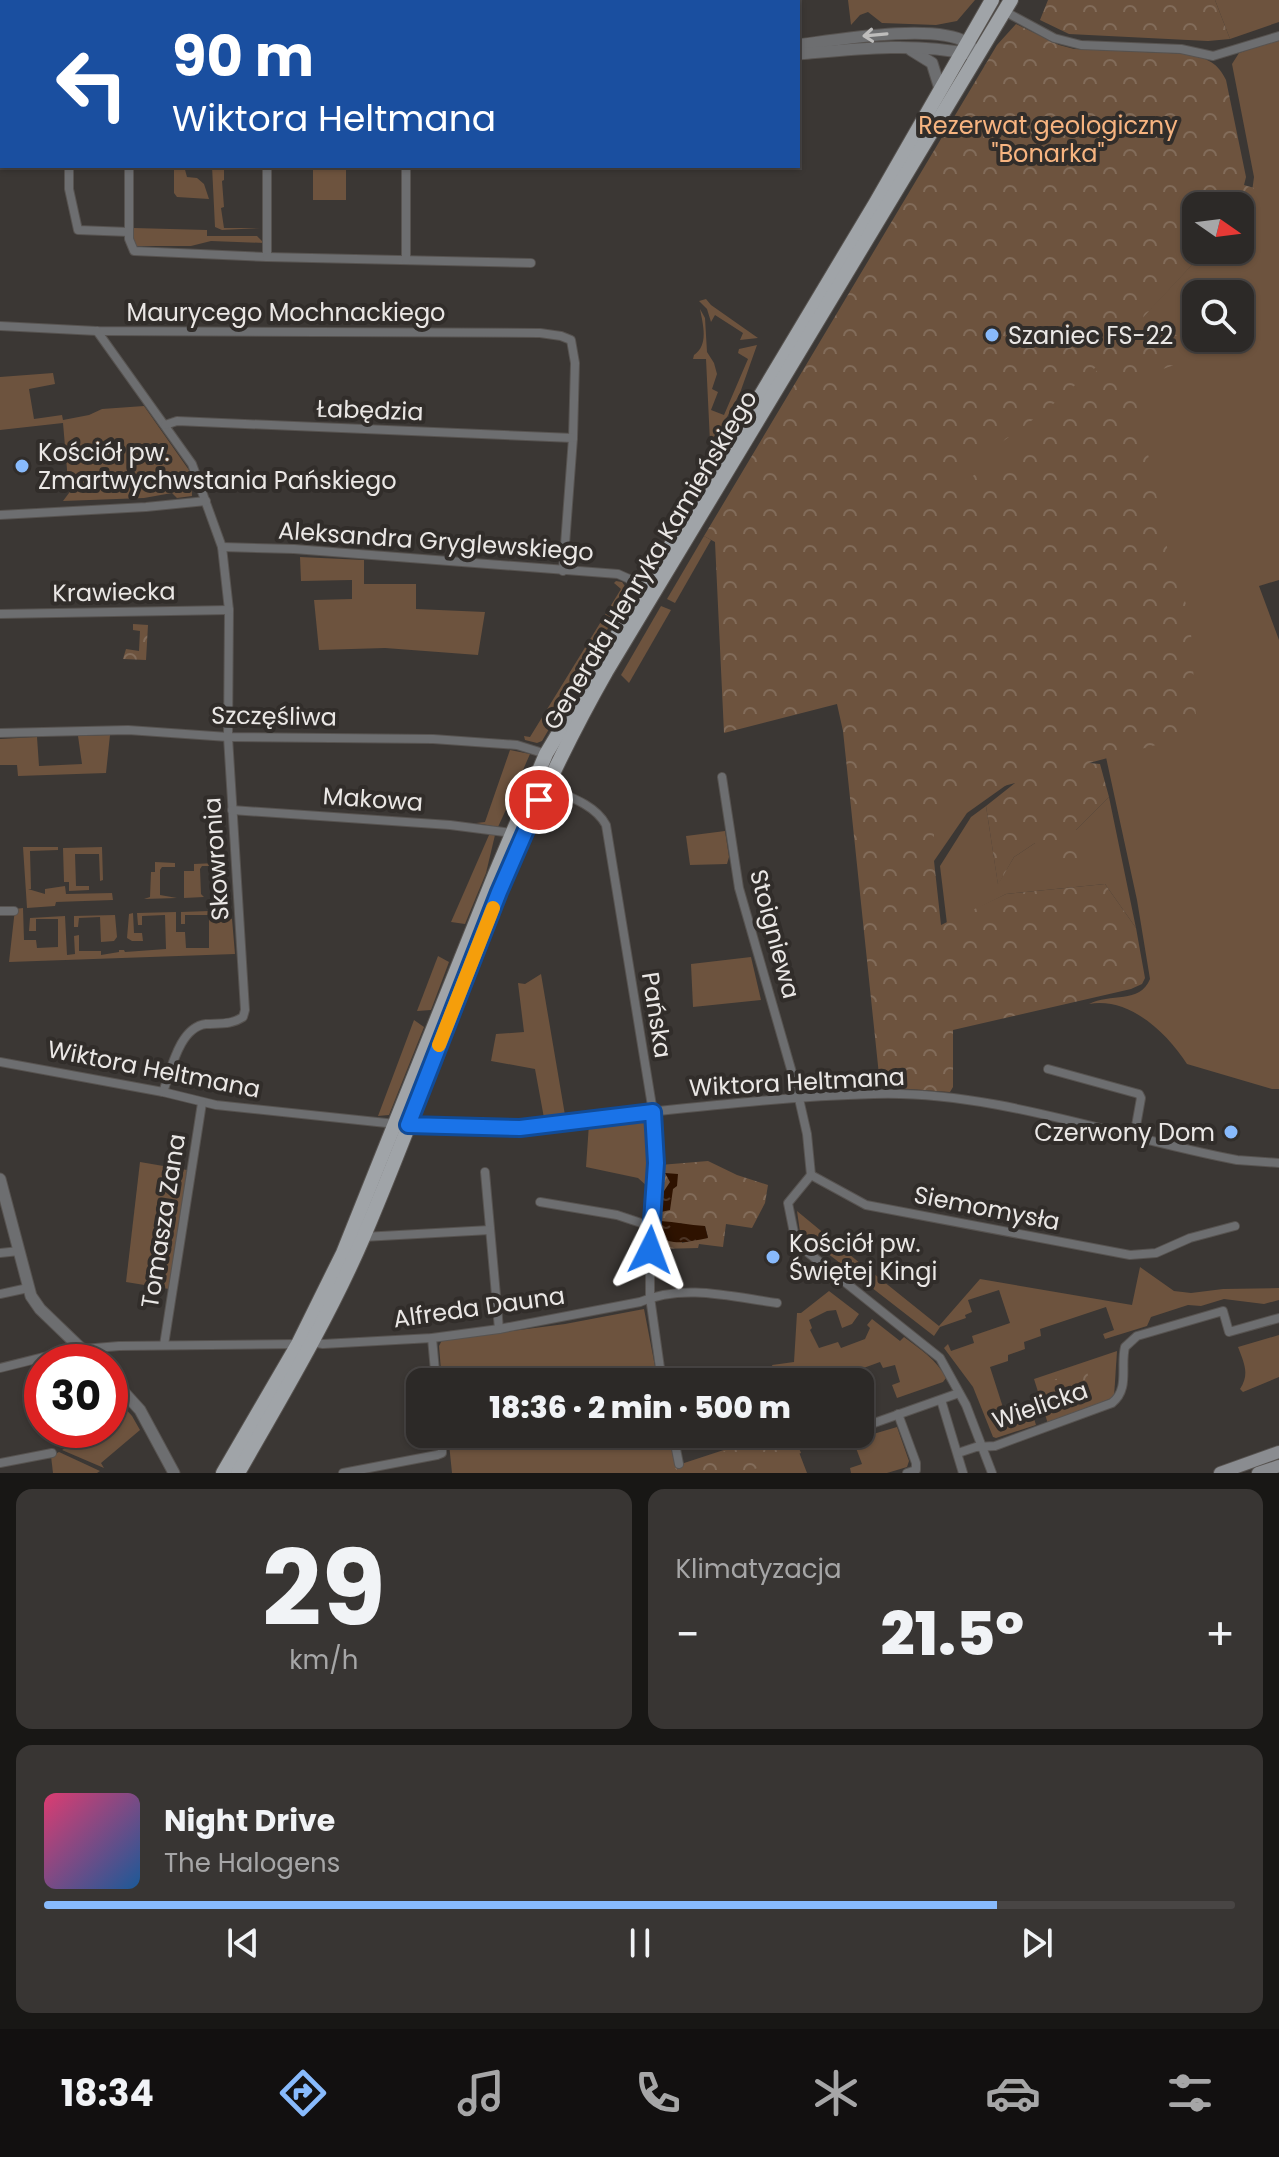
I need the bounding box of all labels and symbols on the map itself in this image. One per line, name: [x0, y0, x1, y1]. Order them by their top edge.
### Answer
one-way arrow: [862, 28, 889, 43]
park label: Rezerwat geologiczny "Bonarka": [918, 109, 1178, 170]
north arrow: [1182, 192, 1254, 264]
street label: Maurycego Mochnackiego: [127, 296, 445, 329]
place label: Szaniec FS-22: [1008, 319, 1173, 352]
marker: Szaniec FS-22: [983, 326, 1001, 344]
street label: Generała Henryka Kamieńskiego: [535, 384, 765, 736]
street label: Łabędzia: [316, 392, 424, 428]
place label: Kościół pw. Zmartwychwstania Pańskiego: [38, 436, 397, 497]
marker: Kościół pw. Zmartwychwstania Pańskiego: [13, 457, 31, 475]
street label: Aleksandra Gryglewskiego: [277, 514, 595, 568]
street label: Krawiecka: [52, 574, 176, 610]
street label: Szczęśliwa: [211, 698, 337, 734]
pin: [505, 766, 573, 834]
street label: Makowa: [322, 779, 424, 819]
street label: Skowronia: [195, 796, 237, 922]
street label: Stoigniewa: [742, 866, 808, 1002]
street label: Pańska: [634, 970, 680, 1060]
street label: Wiktora Heltmana: [45, 1032, 263, 1106]
street label: Wiktora Heltmana: [688, 1060, 906, 1104]
place label: Czerwony Dom: [1034, 1116, 1215, 1149]
marker: Czerwony Dom: [1222, 1123, 1240, 1141]
street label: Tomasza Zana: [133, 1131, 193, 1311]
street label: Siemomysła: [911, 1178, 1063, 1238]
position arrow: [608, 1208, 692, 1292]
place label: Kościół pw. Świętej Kingi: [789, 1227, 937, 1288]
marker: Kościół pw. Świętej Kingi: [764, 1248, 782, 1266]
street label: Alfreda Dauna: [391, 1279, 567, 1335]
speed limit sign: 30: [24, 1344, 128, 1448]
street label: Wielicka: [988, 1373, 1092, 1437]

